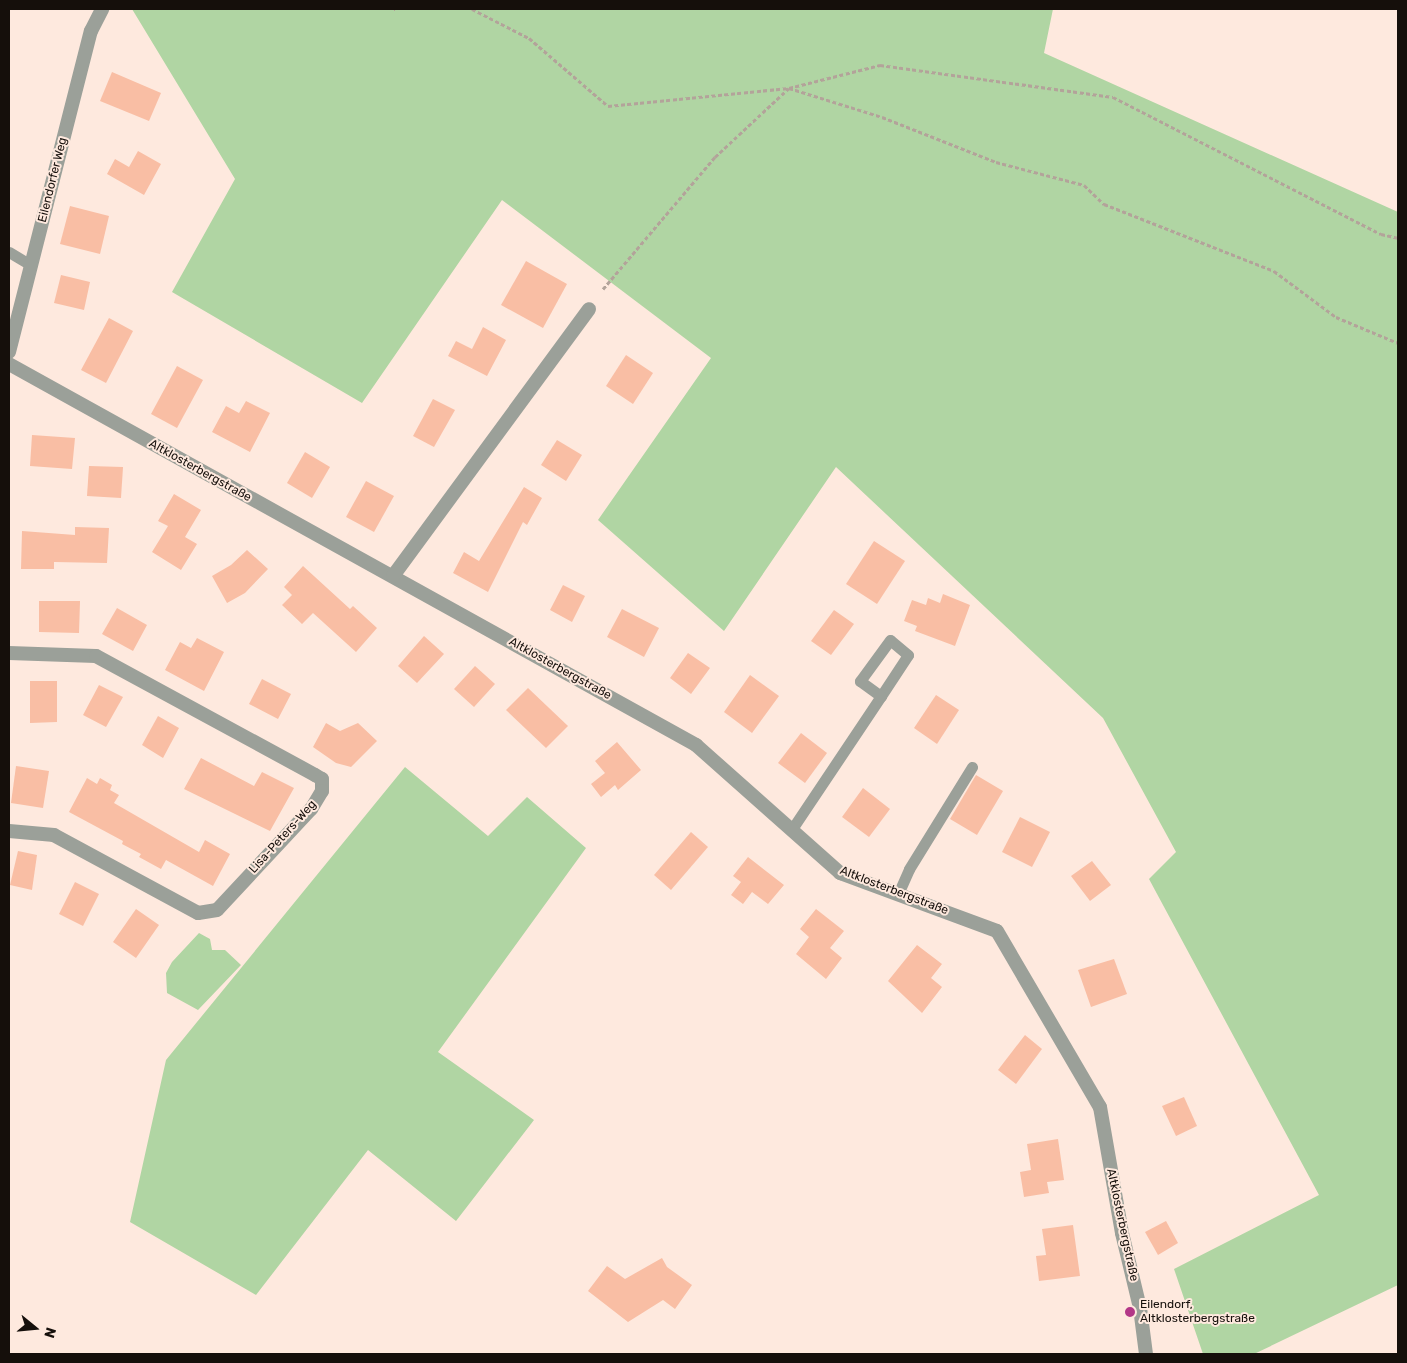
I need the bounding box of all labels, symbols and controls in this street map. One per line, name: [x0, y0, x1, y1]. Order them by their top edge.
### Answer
street label: Eilendorfer Weg: [35, 136, 71, 224]
street label: Altklosterbergstraße: [146, 437, 254, 505]
street label: Altklosterbergstraße: [506, 635, 614, 703]
street label: Lisa-Peters-Weg: [246, 798, 320, 876]
street label: Altklosterbergstraße: [838, 864, 950, 918]
street label: Altklosterbergstraße: [1103, 1167, 1141, 1283]
place label: Eilendorf, Altklosterbergstraße: [1140, 1298, 1255, 1326]
north arrow: [10, 1303, 60, 1353]
marker: Eilendorf, Altklosterbergstraße: [1124, 1306, 1136, 1318]
text: N: [40, 1325, 59, 1340]

